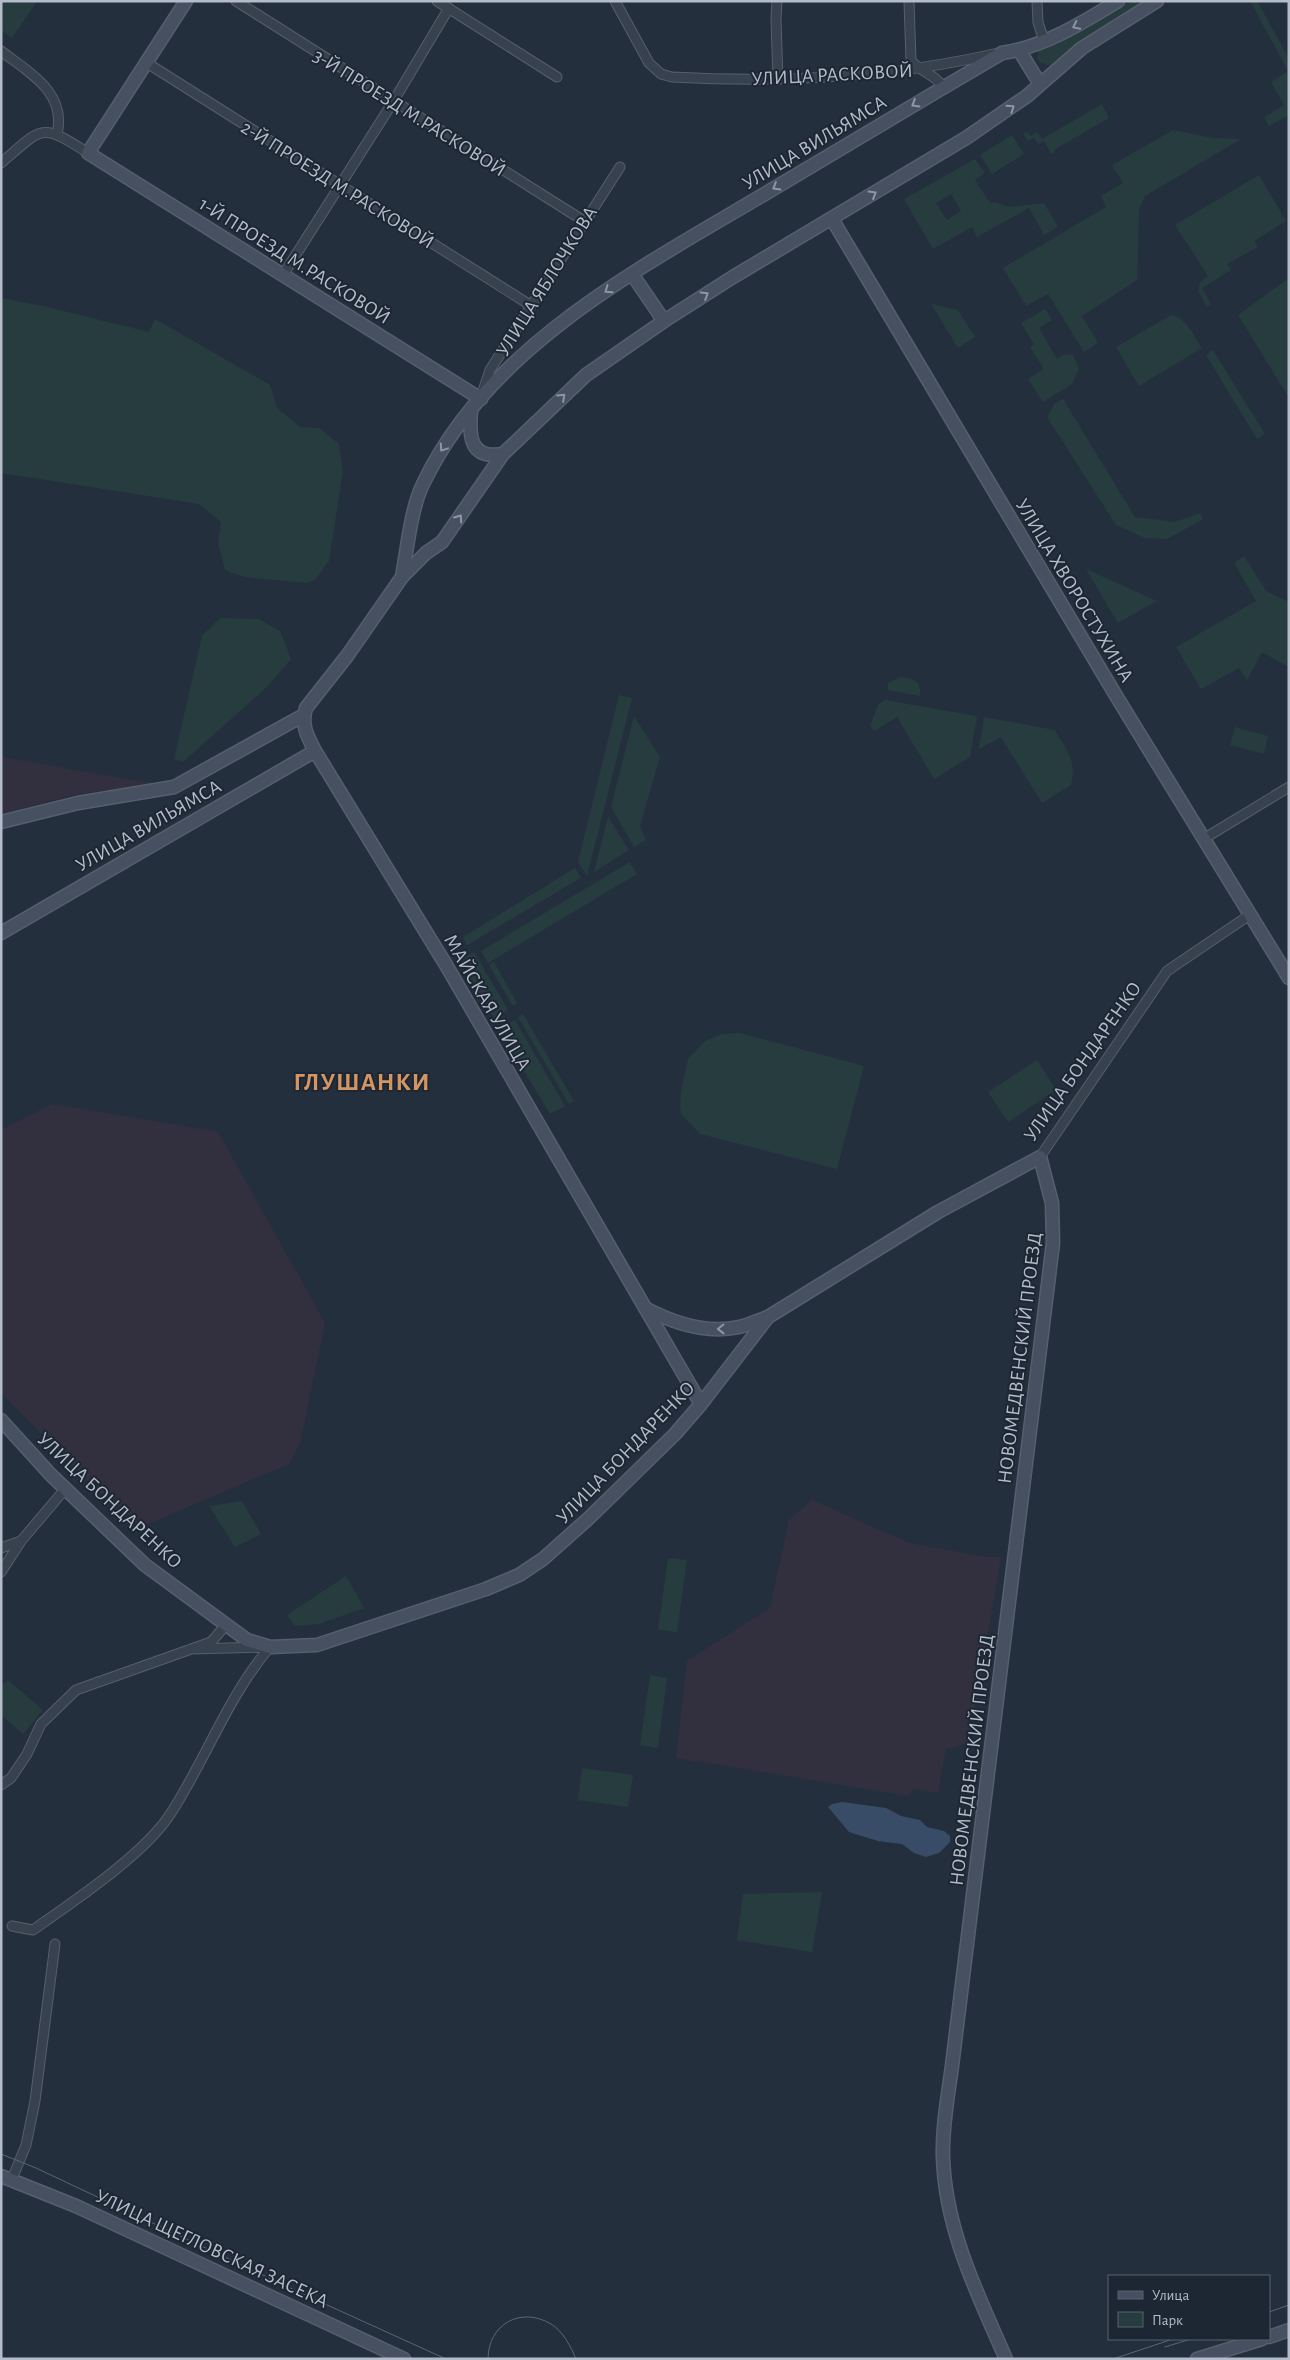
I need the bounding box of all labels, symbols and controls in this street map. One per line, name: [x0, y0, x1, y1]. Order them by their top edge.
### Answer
one-way arrow: [1072, 19, 1081, 30]
street label: 3-Й ПРОЕЗД М.РАСКОВОЙ: [310, 45, 509, 180]
street label: УЛИЦА РАСКОВОЙ: [751, 61, 913, 89]
street label: УЛИЦА ВИЛЬЯМСА: [739, 92, 890, 194]
one-way arrow: [912, 97, 921, 107]
one-way arrow: [1005, 105, 1015, 114]
street label: 2-Й ПРОЕЗД М.РАСКОВОЙ: [237, 117, 438, 253]
one-way arrow: [773, 181, 782, 191]
one-way arrow: [868, 190, 877, 200]
street label: 1-Й ПРОЕЗД М.РАСКОВОЙ: [195, 194, 394, 328]
street label: УЛИЦА ЯБЛОЧКОВА: [493, 203, 601, 360]
one-way arrow: [604, 284, 614, 293]
one-way arrow: [699, 291, 708, 301]
one-way arrow: [556, 394, 565, 403]
one-way arrow: [440, 442, 449, 452]
street label: УЛИЦА ХВОРОСТУХИНА: [1012, 495, 1137, 686]
one-way arrow: [453, 514, 462, 524]
street label: УЛИЦА ВИЛЬЯМСА: [72, 776, 225, 876]
street label: МАЙСКАЯ УЛИЦА: [440, 931, 534, 1074]
street label: УЛИЦА БОНДАРЕНКО: [1020, 978, 1145, 1145]
district label: ГЛУШАНКИ: [293, 1070, 431, 1095]
street label: НОВОМЕДВЕНСКИЙ ПРОЕЗД: [995, 1231, 1045, 1485]
one-way arrow: [717, 1324, 725, 1334]
street label: УЛИЦА БОНДАРЕНКО: [553, 1378, 699, 1528]
street label: УЛИЦА БОНДАРЕНКО: [33, 1429, 185, 1573]
street label: НОВОМЕДВЕНСКИЙ ПРОЕЗД: [947, 1633, 997, 1887]
street label: УЛИЦА ЩЕГЛОВСКАЯ ЗАСЕКА: [92, 2186, 331, 2312]
legend: [1108, 2275, 1270, 2340]
text: Улица: [1152, 2288, 1189, 2303]
text: Парк: [1152, 2313, 1183, 2328]

